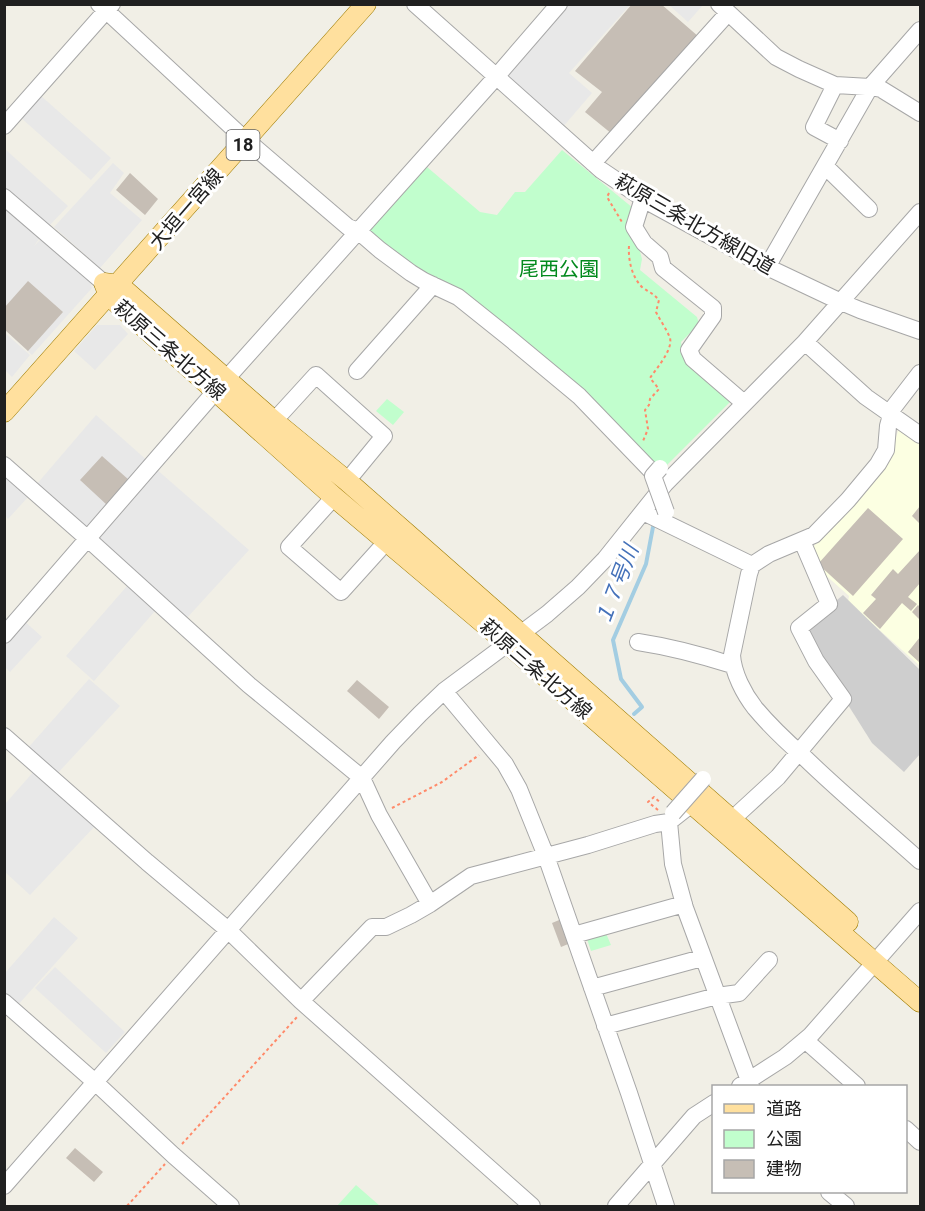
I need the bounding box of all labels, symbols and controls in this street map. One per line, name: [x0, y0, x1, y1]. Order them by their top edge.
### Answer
road number: 18: [226, 130, 260, 160]
street label: 大垣一宮線: [144, 163, 228, 255]
street label: 萩原三条北方線旧道: [611, 169, 779, 279]
park label: 尾西公園: [519, 257, 599, 281]
street label: 萩原三条北方線: [109, 295, 231, 405]
water label: １７号川: [591, 540, 644, 629]
street label: 萩原三条北方線: [475, 614, 597, 724]
legend: [712, 1085, 907, 1193]
text: 道路: [766, 1098, 802, 1119]
text: 公園: [766, 1128, 802, 1149]
text: 建物: [766, 1158, 802, 1179]

